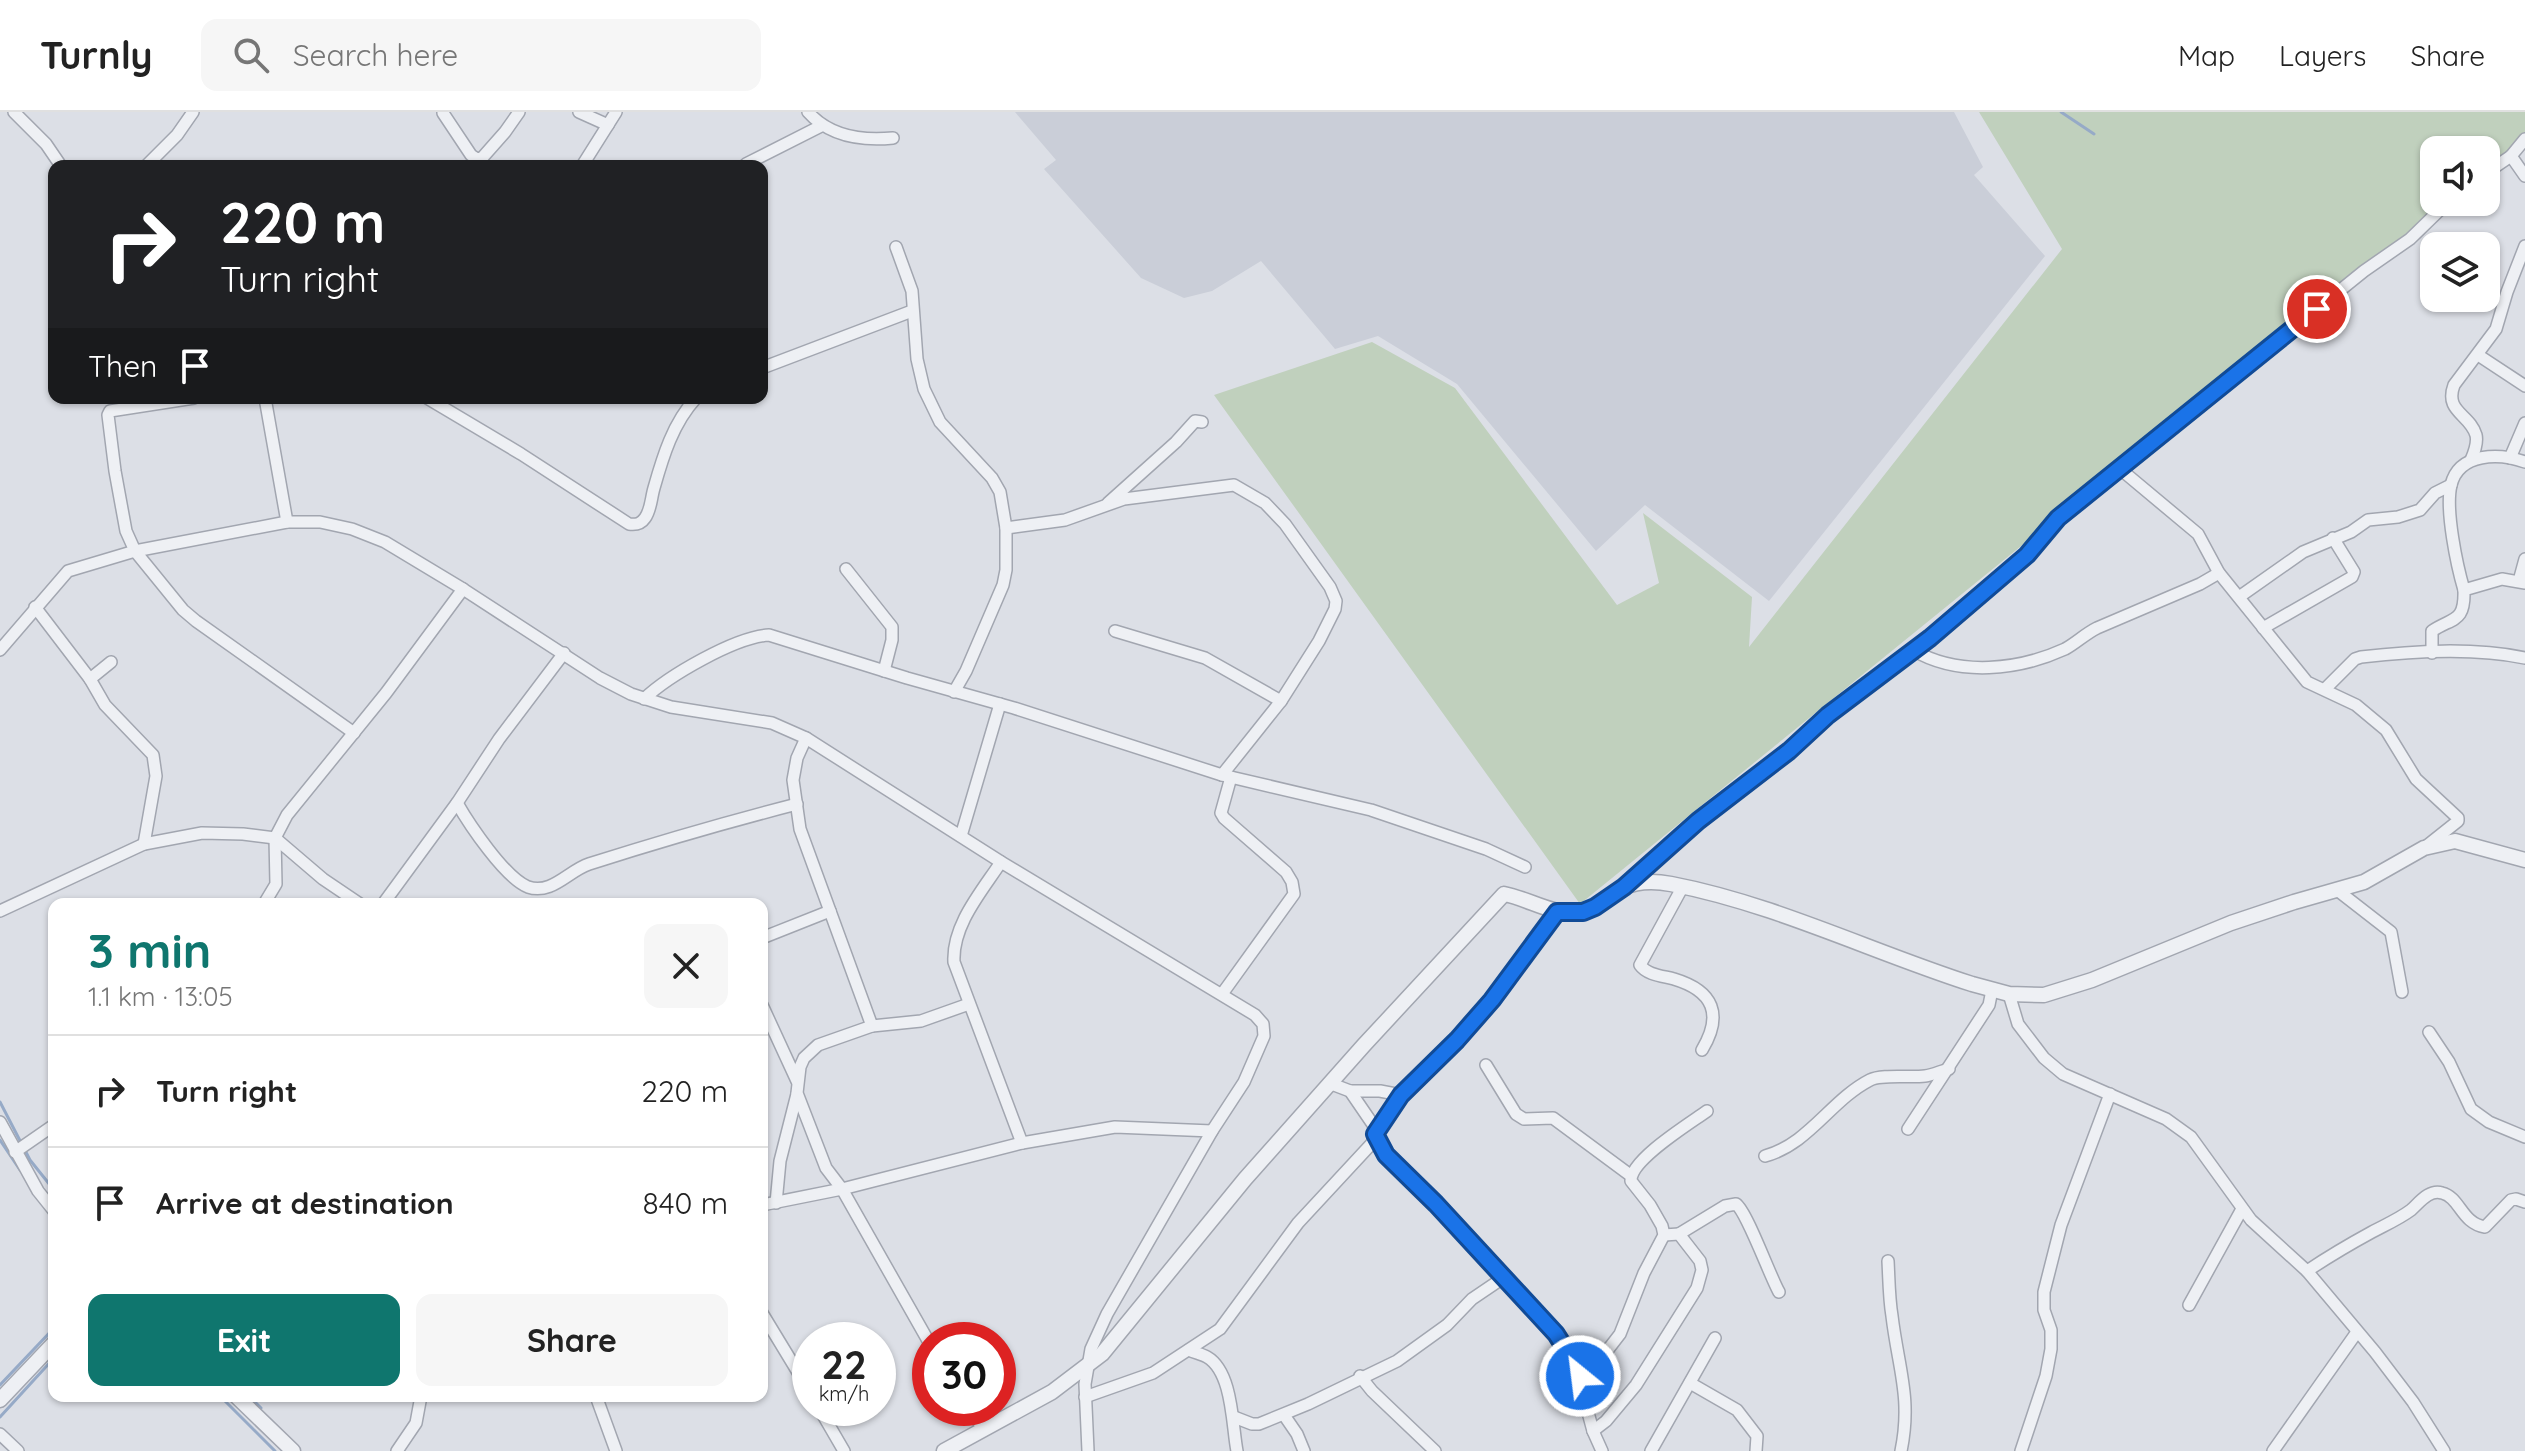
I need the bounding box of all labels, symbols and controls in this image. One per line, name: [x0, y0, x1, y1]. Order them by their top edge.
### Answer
search box: [201, 19, 761, 91]
text: Turnly: [40, 31, 153, 79]
icon: search: [229, 33, 273, 77]
text: Search here: [293, 36, 458, 74]
text: Map: [2178, 38, 2235, 73]
text: Layers: [2279, 38, 2366, 73]
text: Share: [2410, 38, 2485, 73]
map controls: [2420, 136, 2500, 312]
button: sound: [2420, 136, 2500, 216]
text: 220 m: [220, 187, 385, 257]
icon: right: [88, 192, 192, 296]
button: layers: [2420, 232, 2500, 312]
text: Turn right: [220, 256, 379, 301]
pin: [2283, 275, 2351, 343]
icon: arrive: [2295, 287, 2339, 331]
icon: arrive: [173, 344, 217, 388]
text: Then: [88, 347, 157, 385]
text: 3 min: [88, 920, 211, 980]
button: close: [644, 924, 728, 1008]
text: 1.1 km · 13:05: [88, 980, 233, 1013]
icon: right: [88, 1069, 132, 1113]
text: Turn right: [156, 1072, 297, 1110]
text: 220 m: [641, 1072, 728, 1110]
icon: arrive: [88, 1181, 132, 1225]
text: Arrive at destination: [156, 1184, 454, 1222]
text: 840 m: [643, 1184, 728, 1222]
button: Exit: [88, 1294, 400, 1386]
button: Share: [416, 1294, 728, 1386]
speed limit sign: 30: [912, 1322, 1016, 1426]
position arrow: [1538, 1334, 1622, 1418]
text: 22: [821, 1339, 867, 1389]
text: km/h: [819, 1381, 869, 1406]

